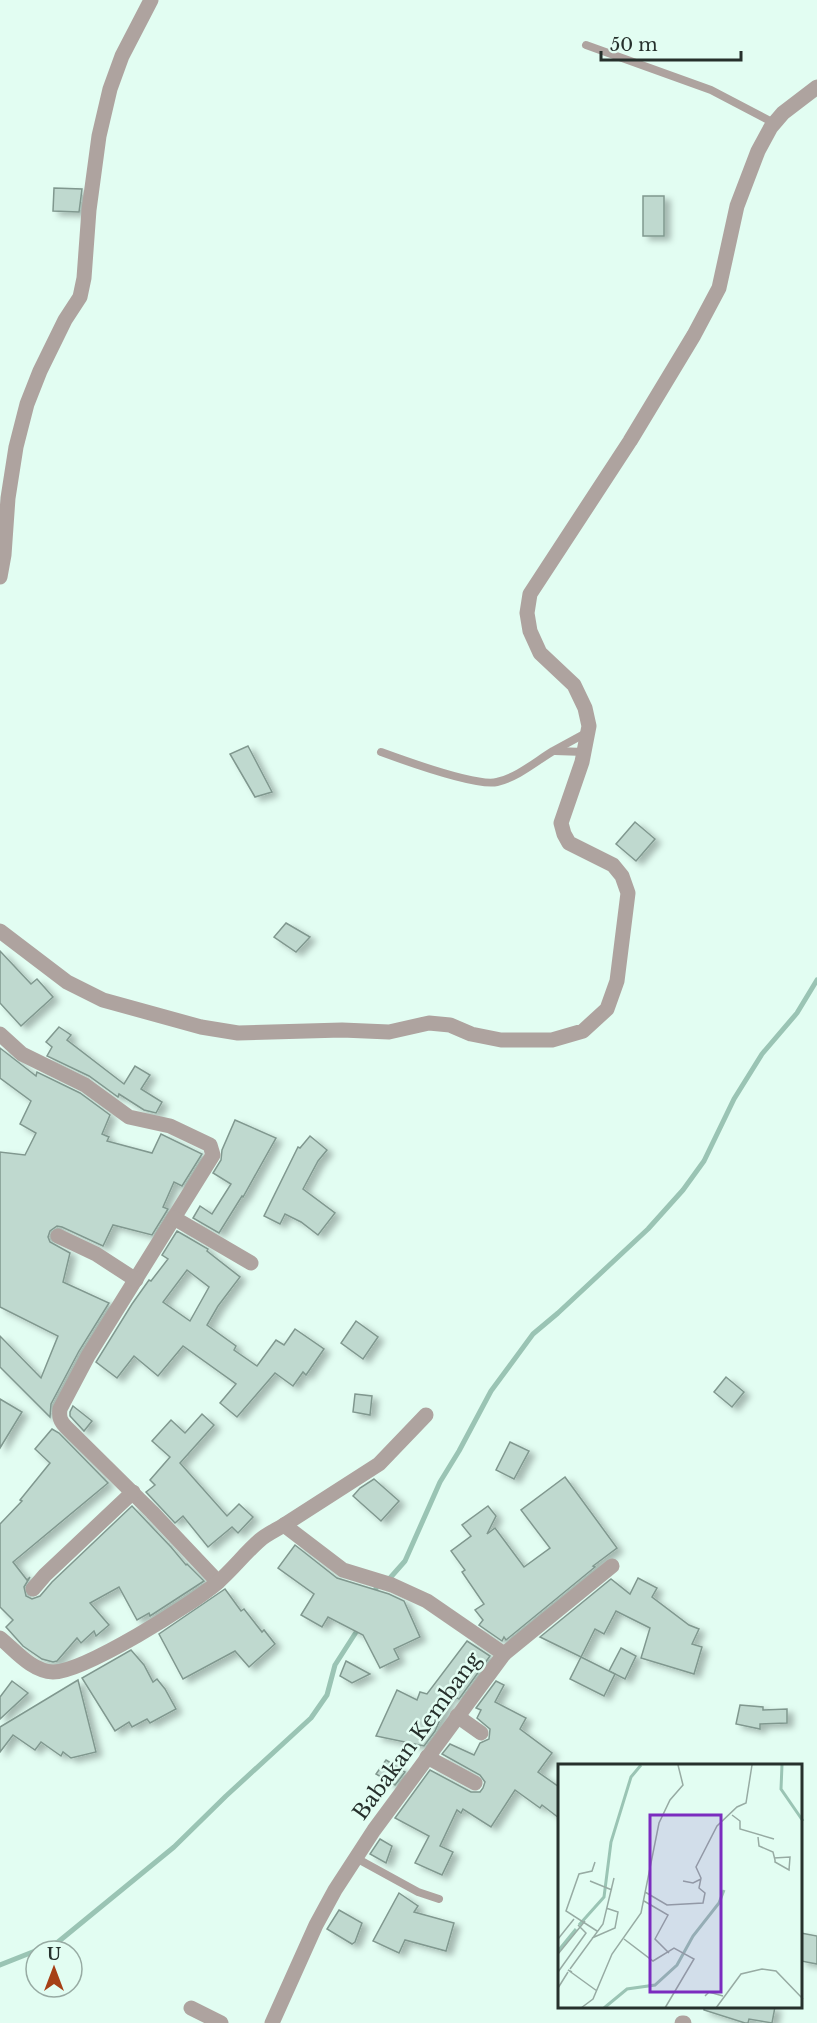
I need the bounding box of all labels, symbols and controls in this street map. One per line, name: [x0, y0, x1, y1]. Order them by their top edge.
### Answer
scale bar: [601, 24, 740, 62]
text: 50 m: [610, 34, 658, 56]
street label: Babakan Kembang: [347, 1647, 487, 1825]
inset map: [558, 1764, 802, 2008]
north arrow: [24, 1939, 84, 1999]
text: U: [47, 1944, 61, 1964]

